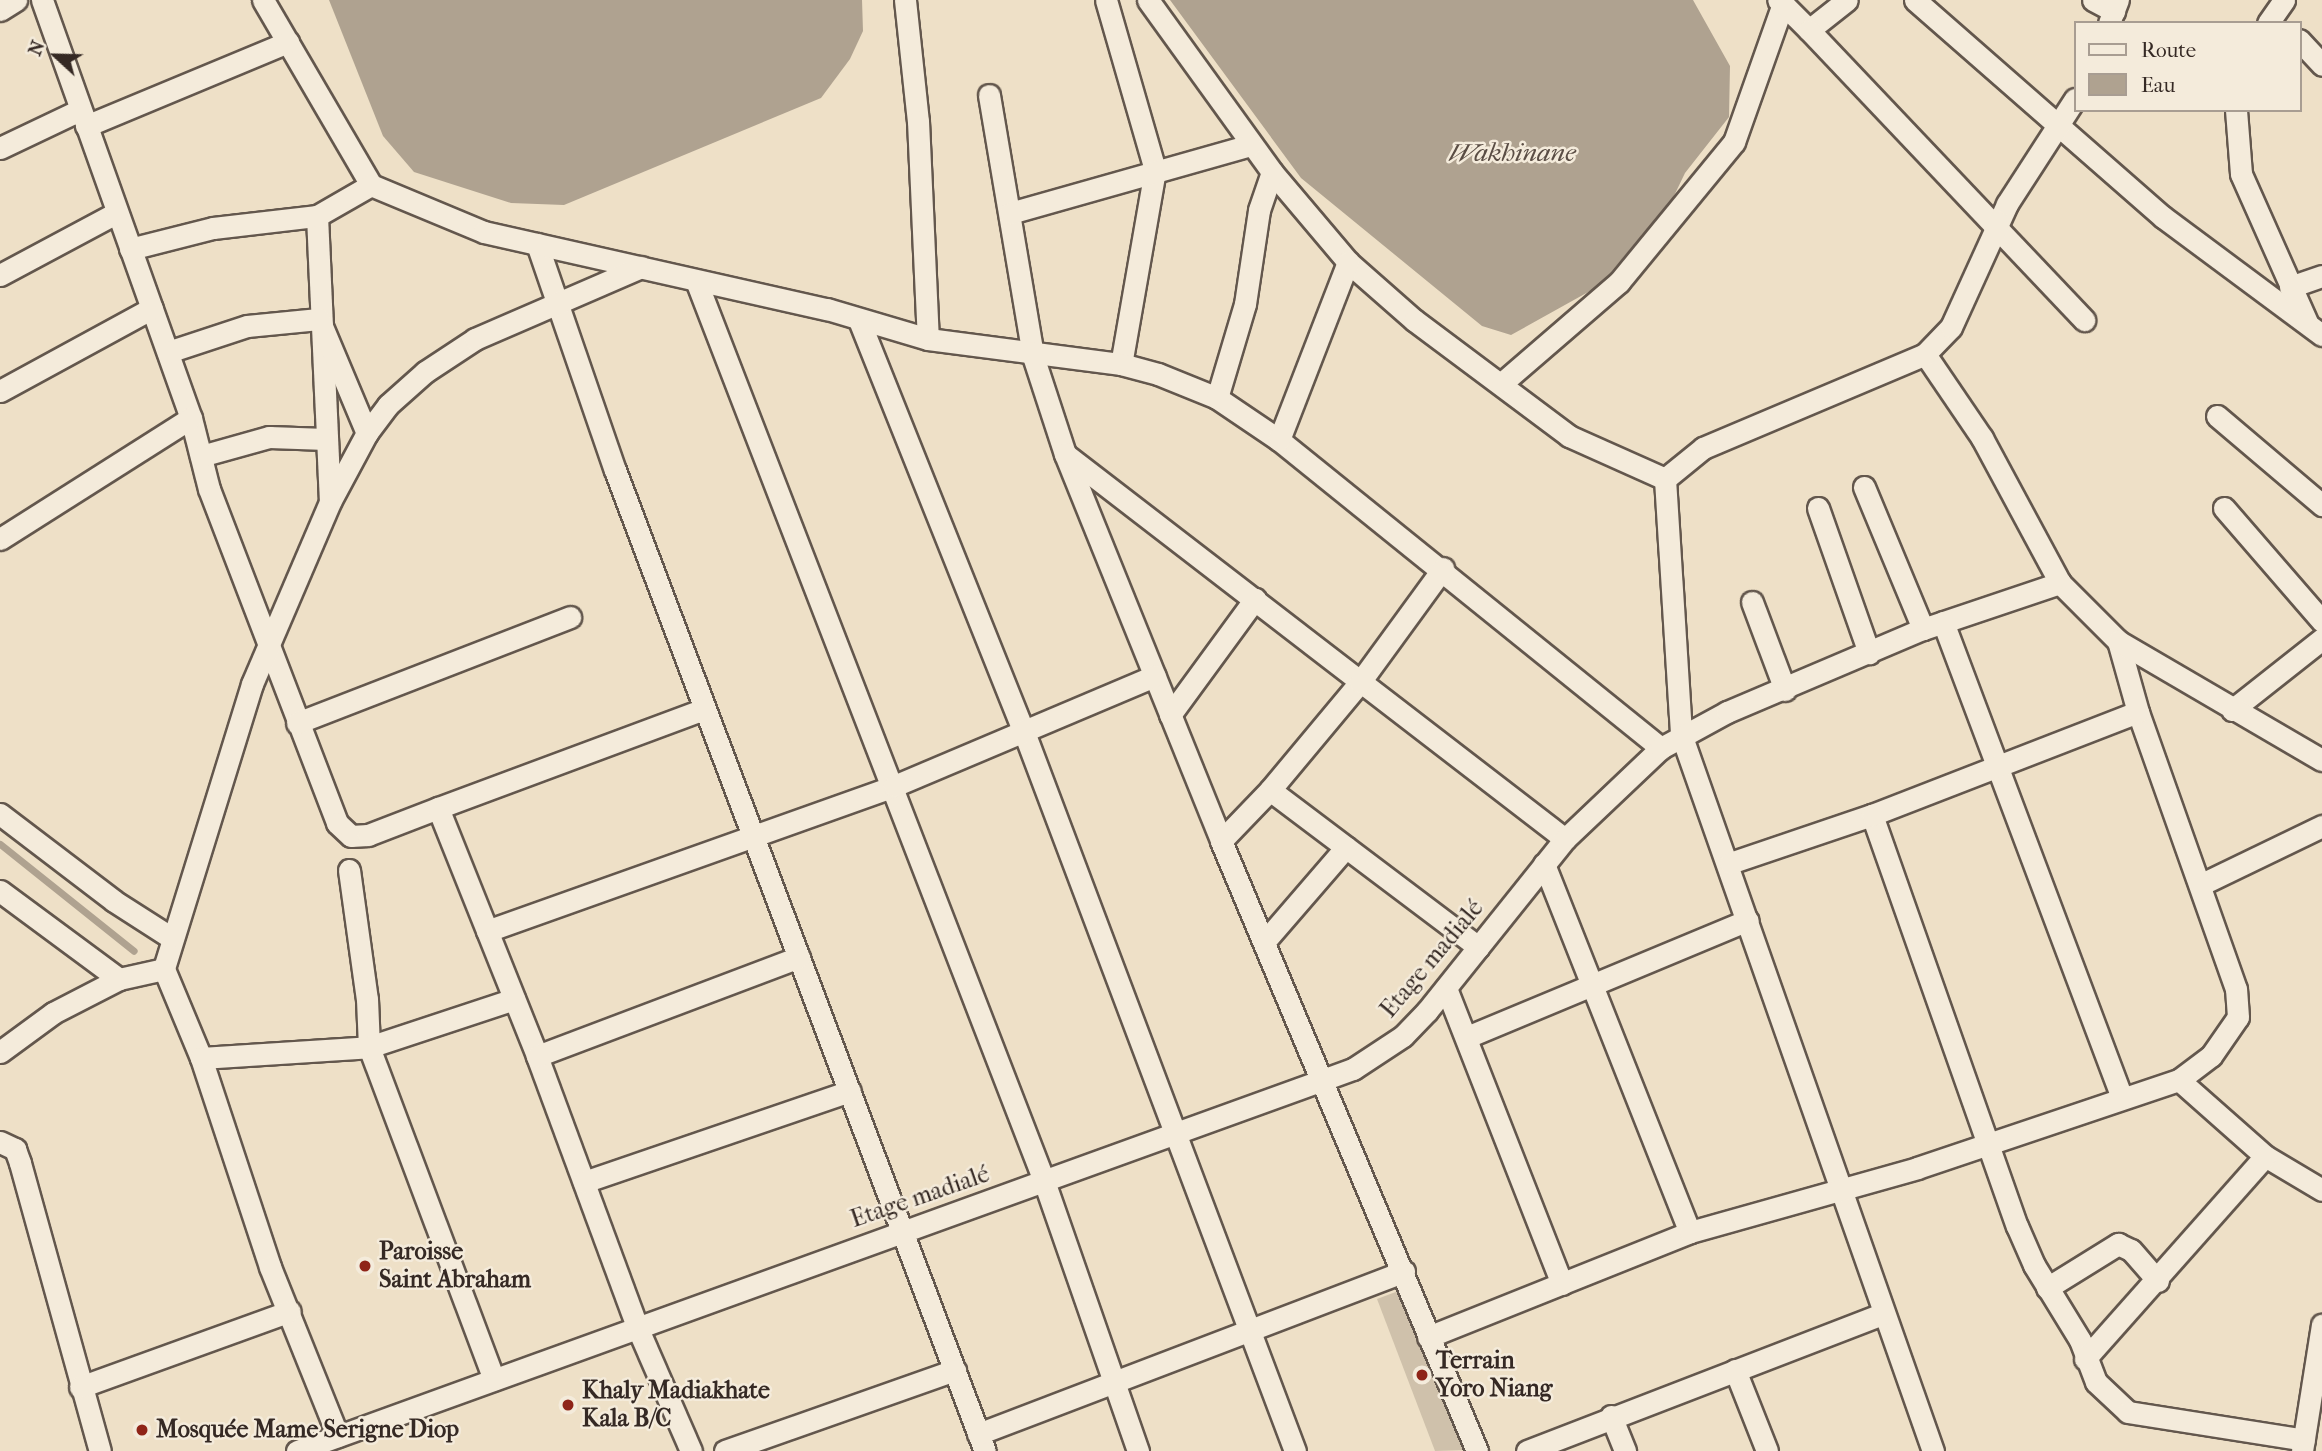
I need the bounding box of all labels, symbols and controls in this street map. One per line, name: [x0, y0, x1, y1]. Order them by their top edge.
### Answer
north arrow: [21, 21, 91, 91]
legend: [2074, 21, 2301, 112]
text: N: [24, 37, 49, 59]
text: Route: [2141, 38, 2196, 62]
text: Eau: [2141, 73, 2175, 97]
water label: Wakhinane: [1448, 137, 1576, 169]
street label: Etage madialé: [1374, 894, 1490, 1024]
street label: Etage madialé: [847, 1160, 993, 1234]
place label: Paroisse Saint Abraham: [379, 1238, 531, 1294]
marker: Paroisse Saint Abraham: [357, 1258, 373, 1274]
place label: Terrain Yoro Niang: [1436, 1347, 1552, 1403]
marker: Terrain Yoro Niang: [1414, 1367, 1430, 1383]
place label: Khaly Madiakhate Kala B/C: [582, 1377, 770, 1433]
marker: Khaly Madiakhate Kala B/C: [560, 1397, 576, 1413]
place label: Mosquée Mame Serigne Diop: [156, 1416, 459, 1444]
marker: Mosquée Mame Serigne Diop: [134, 1422, 150, 1438]

